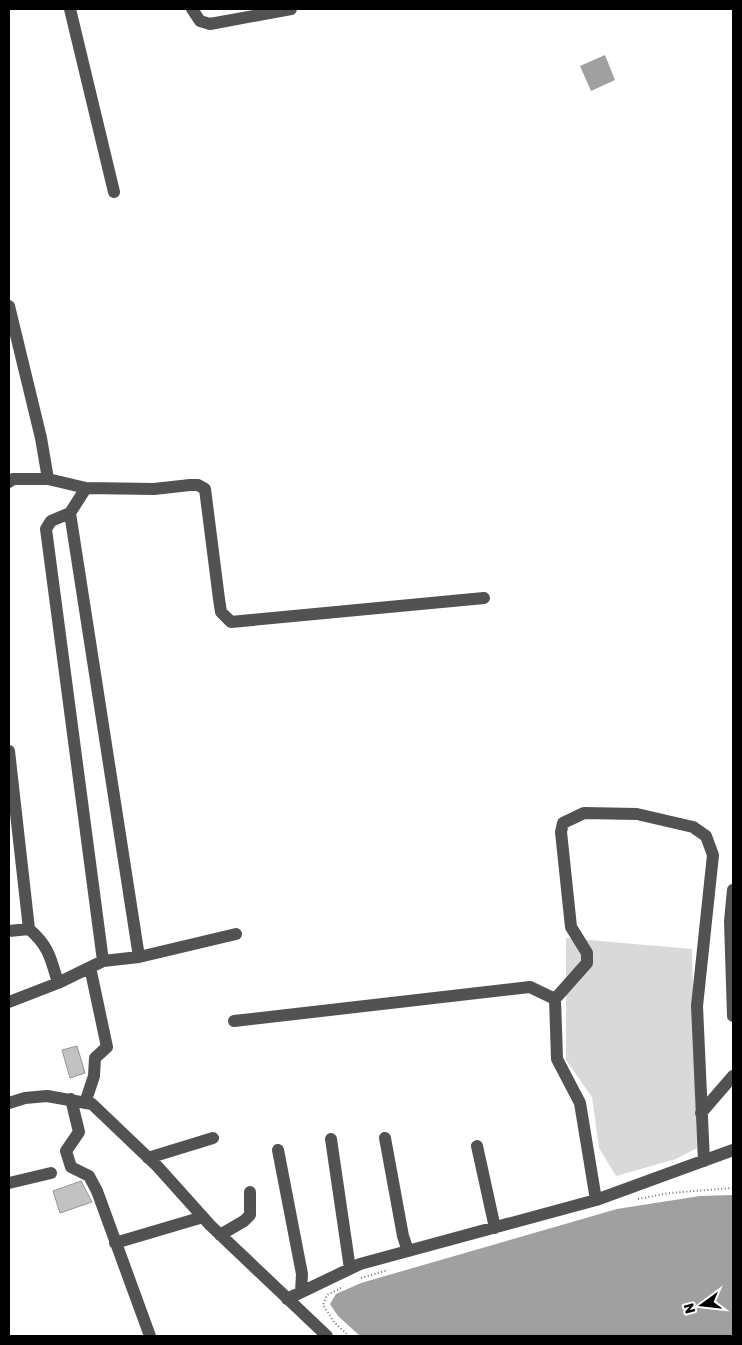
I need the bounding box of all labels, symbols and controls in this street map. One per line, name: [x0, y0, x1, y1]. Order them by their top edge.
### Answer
north arrow: [677, 1280, 727, 1330]
text: N: [680, 1301, 699, 1315]

